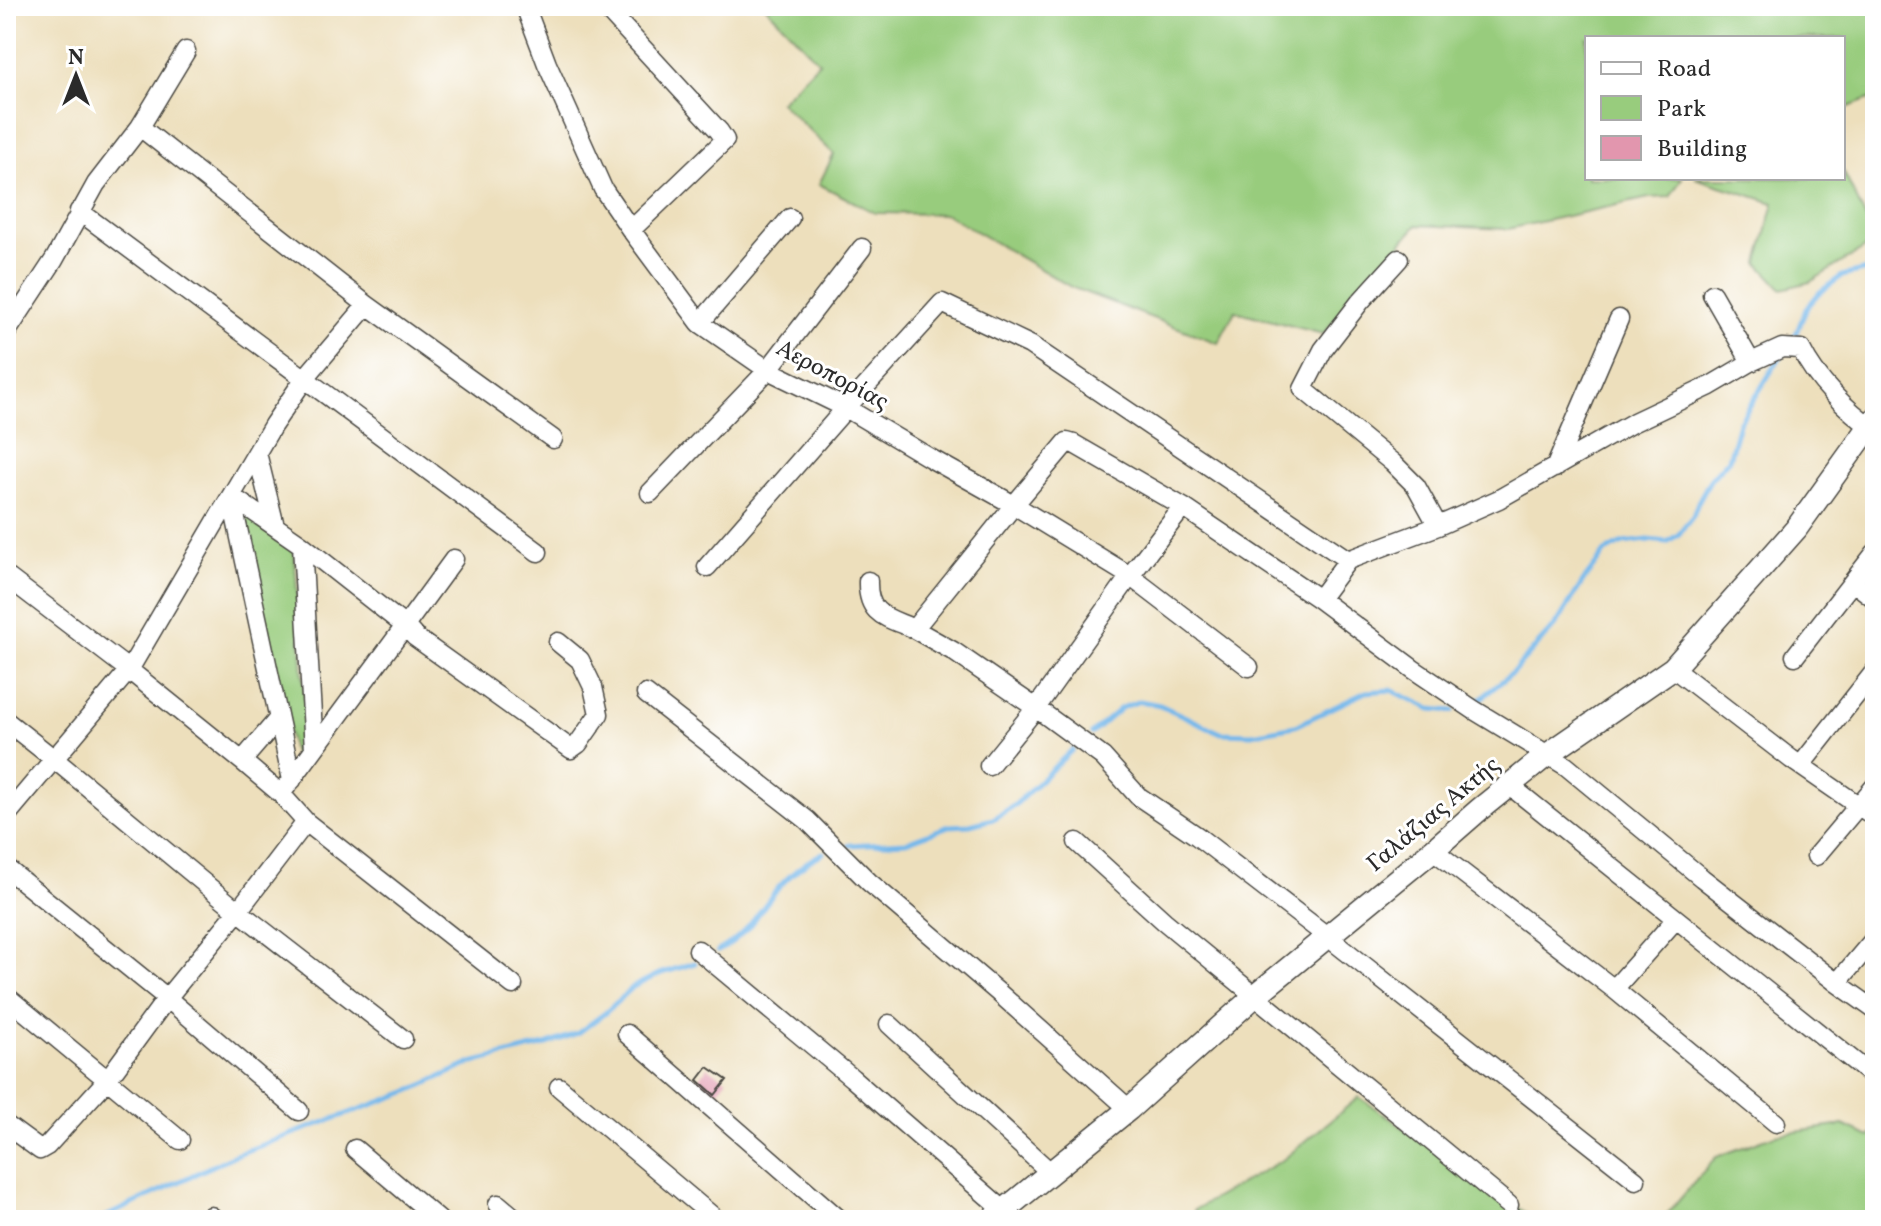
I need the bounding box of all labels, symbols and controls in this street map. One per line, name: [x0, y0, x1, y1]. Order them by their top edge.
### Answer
north arrow: [36, 36, 116, 116]
legend: [1585, 36, 1845, 180]
text: N: [68, 43, 84, 74]
text: Road: [1657, 53, 1711, 87]
text: Park: [1657, 93, 1706, 127]
text: Building: [1657, 133, 1747, 167]
street label: Αεροπορίας: [770, 332, 894, 420]
street label: Γαλάζιας Ακτής: [1360, 749, 1508, 881]

